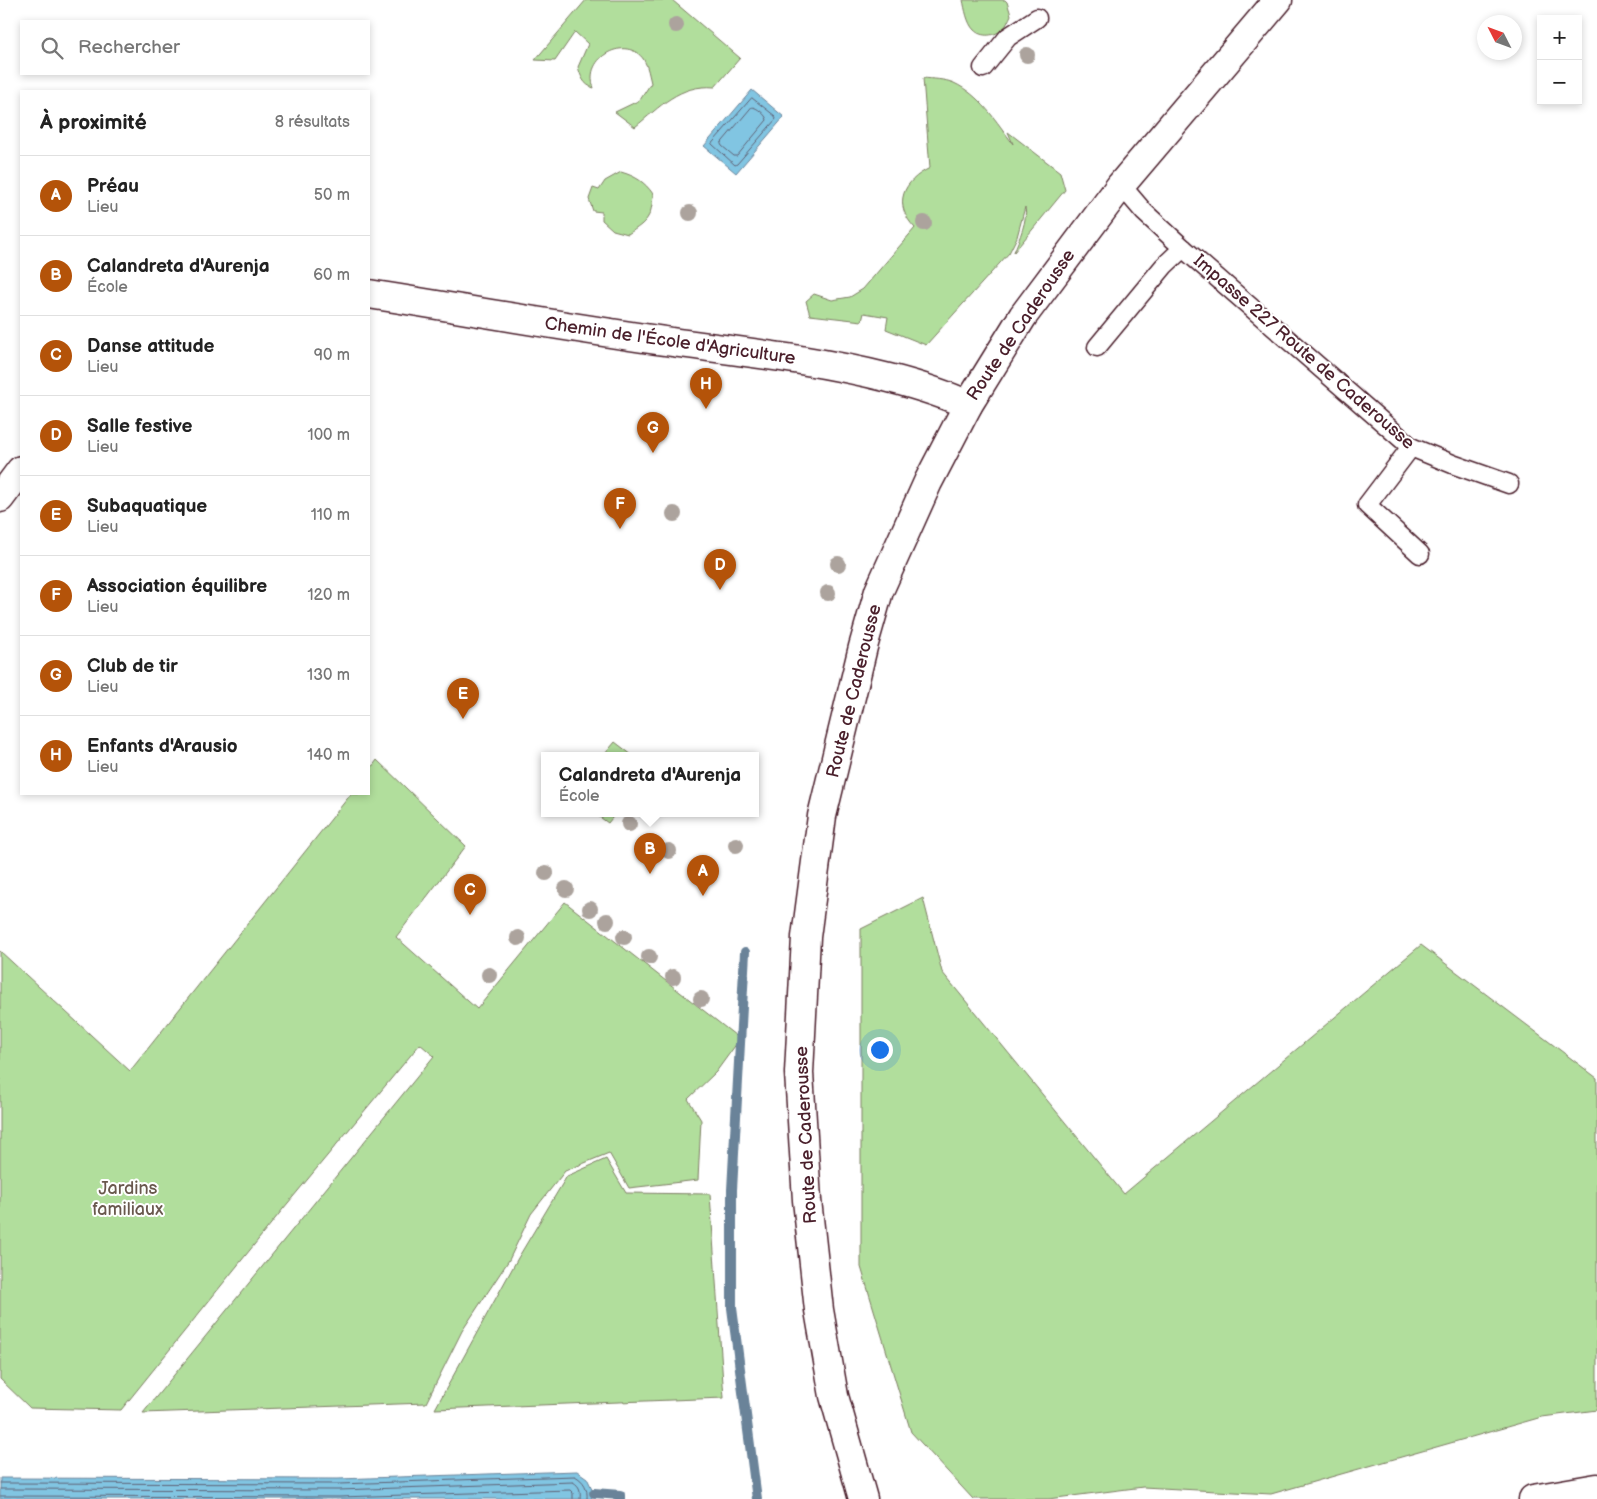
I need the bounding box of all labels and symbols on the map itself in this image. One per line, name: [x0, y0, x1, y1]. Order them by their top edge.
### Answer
north arrow: [1477, 15, 1522, 60]
street label: Route de Caderousse: [963, 245, 1080, 405]
street label: Impasse 227 Route de Caderousse: [1189, 250, 1419, 454]
street label: Chemin de l'École d'Agriculture: [543, 311, 797, 369]
pin: H: [690, 368, 722, 409]
pin: G: [637, 412, 669, 453]
pin: F: [604, 488, 636, 529]
pin: D: [704, 549, 736, 590]
street label: Route de Caderousse: [822, 602, 886, 780]
pin: E: [447, 678, 479, 719]
pin: B: [634, 833, 666, 874]
pin: A: [687, 855, 719, 896]
pin: C: [454, 874, 486, 915]
your location: [867, 1037, 893, 1063]
street label: Route de Caderousse: [791, 1045, 821, 1224]
park label: Jardins familiaux: [92, 1178, 164, 1220]

